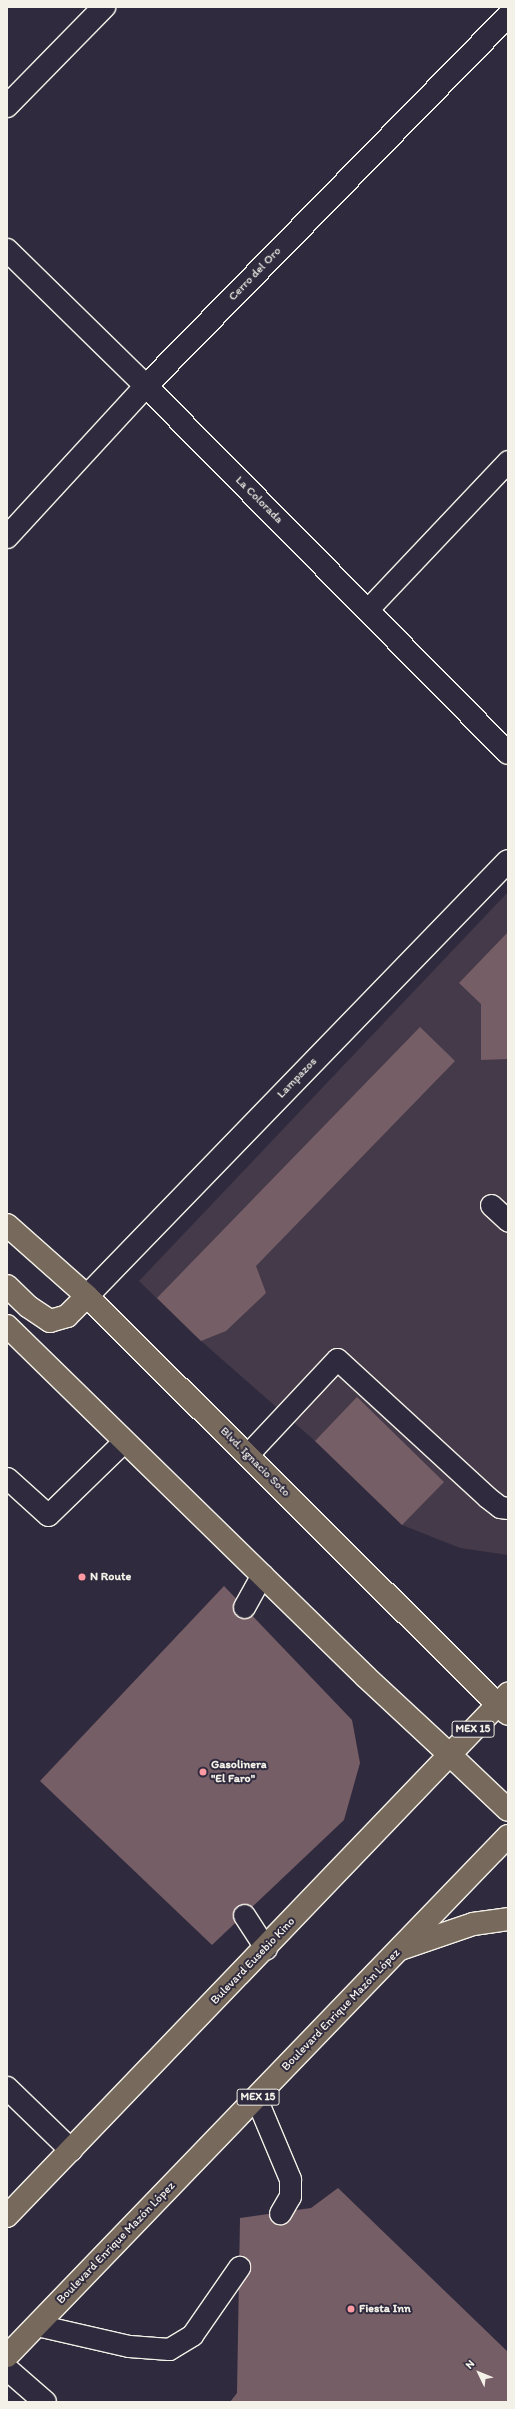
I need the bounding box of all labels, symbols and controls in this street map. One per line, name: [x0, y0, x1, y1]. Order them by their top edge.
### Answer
street label: Cerro del Oro: [226, 244, 284, 304]
street label: La Colorada: [232, 473, 286, 527]
street label: Lampazos: [274, 1055, 320, 1101]
street label: Blvd. Ignacio Soto: [217, 1424, 293, 1500]
place label: N Route: [90, 1570, 131, 1584]
marker: N Route: [77, 1572, 87, 1582]
road number: MEX 15: [451, 1720, 495, 1738]
place label: Gasolinera "El Faro": [211, 1758, 267, 1786]
marker: Gasolinera "El Faro": [198, 1767, 208, 1777]
street label: Bulevard Eusebio Kino: [208, 1915, 298, 2007]
street label: Boulevard Enrique Mazón López: [279, 1946, 403, 2074]
road number: MEX 15: [236, 2088, 280, 2106]
street label: Boulevard Enrique Mazón López: [54, 2179, 178, 2307]
place label: Fiesta Inn: [359, 2302, 410, 2316]
marker: Fiesta Inn: [346, 2304, 356, 2314]
north arrow: [459, 2353, 499, 2393]
text: N: [463, 2357, 477, 2372]

